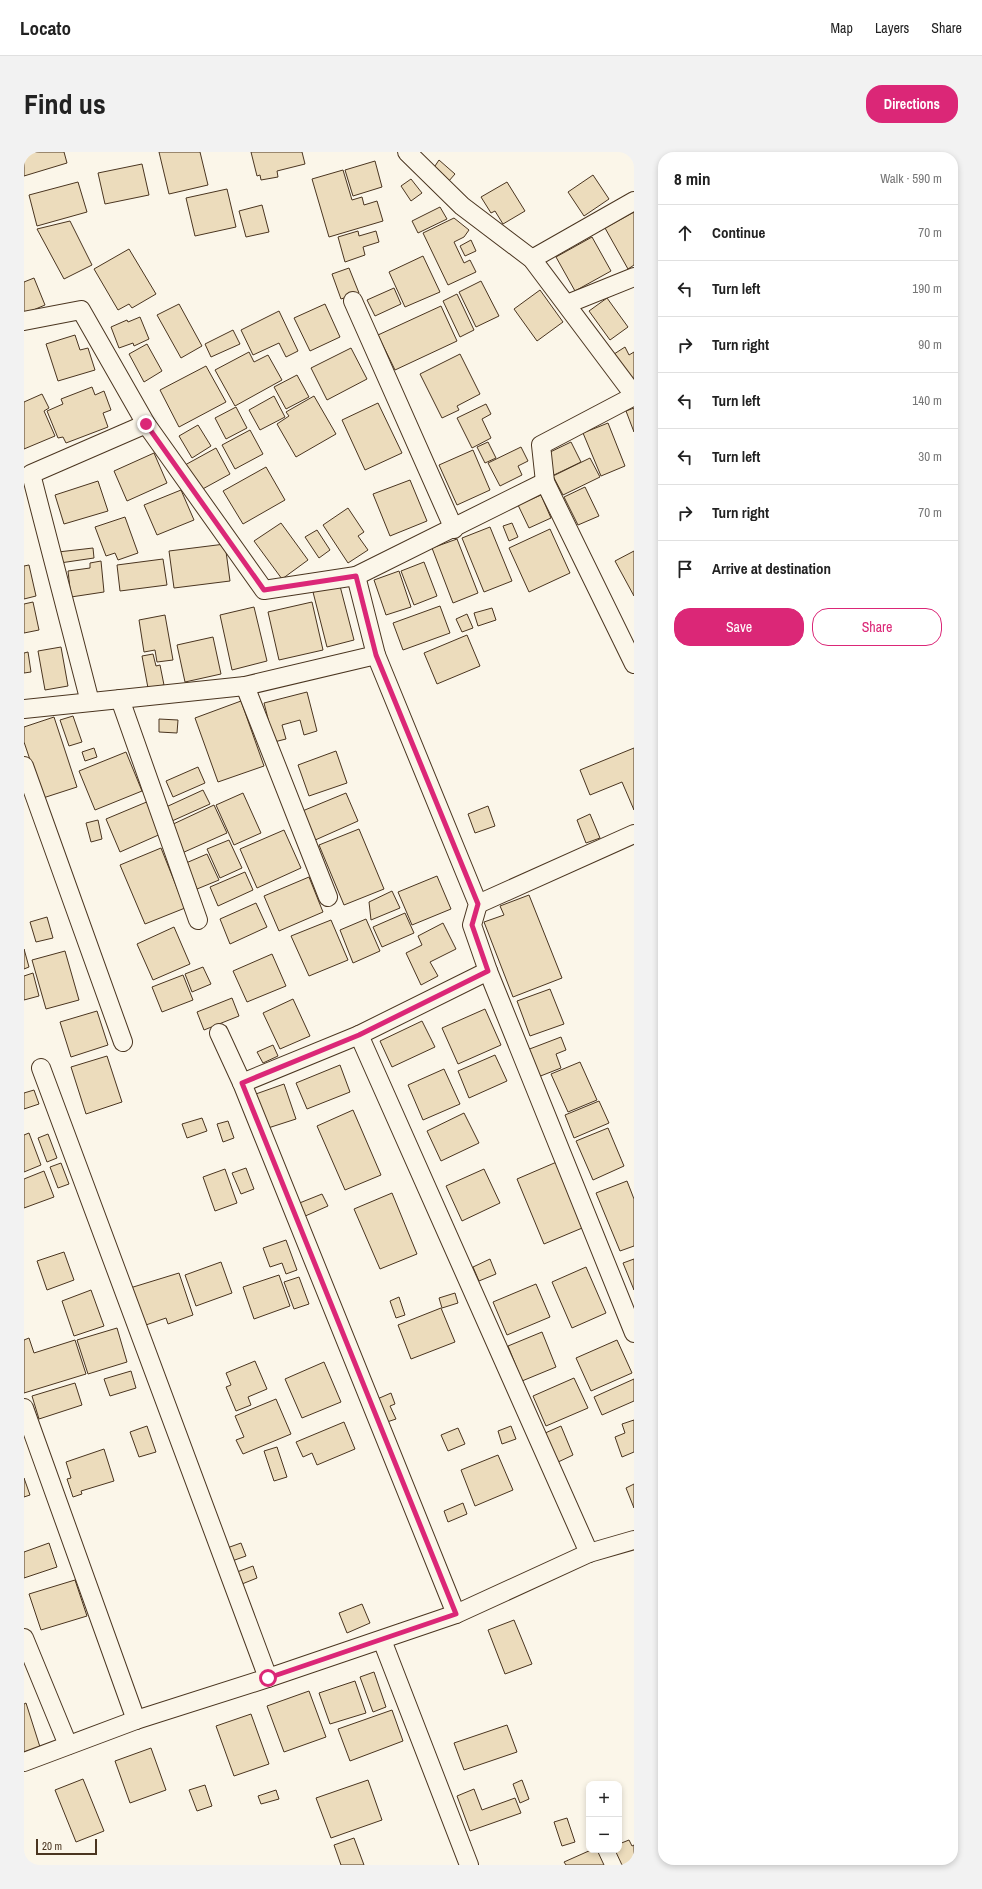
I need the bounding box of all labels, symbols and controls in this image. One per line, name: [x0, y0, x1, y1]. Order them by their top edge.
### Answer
text: Locato: [20, 15, 71, 41]
text: Map: [831, 19, 853, 37]
text: Layers: [875, 19, 909, 37]
text: Share: [931, 19, 962, 37]
text: Find us: [24, 85, 106, 123]
button: Directions: [866, 85, 958, 123]
text: 8 min: [674, 167, 710, 190]
text: Walk · 590 m: [880, 170, 942, 187]
icon: ahead: [674, 222, 696, 244]
text: Continue: [712, 222, 765, 243]
text: 70 m: [918, 224, 942, 241]
icon: left: [674, 278, 696, 300]
text: Turn left: [712, 278, 760, 299]
text: 190 m: [912, 280, 942, 297]
icon: right: [674, 334, 696, 356]
text: Turn right: [712, 334, 769, 355]
text: 90 m: [918, 336, 942, 353]
icon: left: [674, 390, 696, 412]
text: Turn left: [712, 390, 760, 411]
text: 140 m: [912, 392, 942, 409]
route end: [137, 415, 155, 433]
icon: left: [674, 446, 696, 468]
text: Turn left: [712, 446, 760, 467]
text: 30 m: [918, 448, 942, 465]
icon: right: [674, 502, 696, 524]
text: Turn right: [712, 502, 769, 523]
text: 70 m: [918, 504, 942, 521]
icon: arrive: [674, 558, 696, 580]
text: Arrive at destination: [712, 558, 831, 579]
button: Save: [674, 608, 804, 646]
button: Share: [812, 608, 942, 646]
route start: [259, 1669, 277, 1687]
map controls: [586, 1781, 622, 1853]
button: +: [586, 1781, 622, 1817]
button: −: [586, 1817, 622, 1853]
scale bar: [36, 1837, 97, 1856]
text: 20 m: [42, 1839, 62, 1853]

